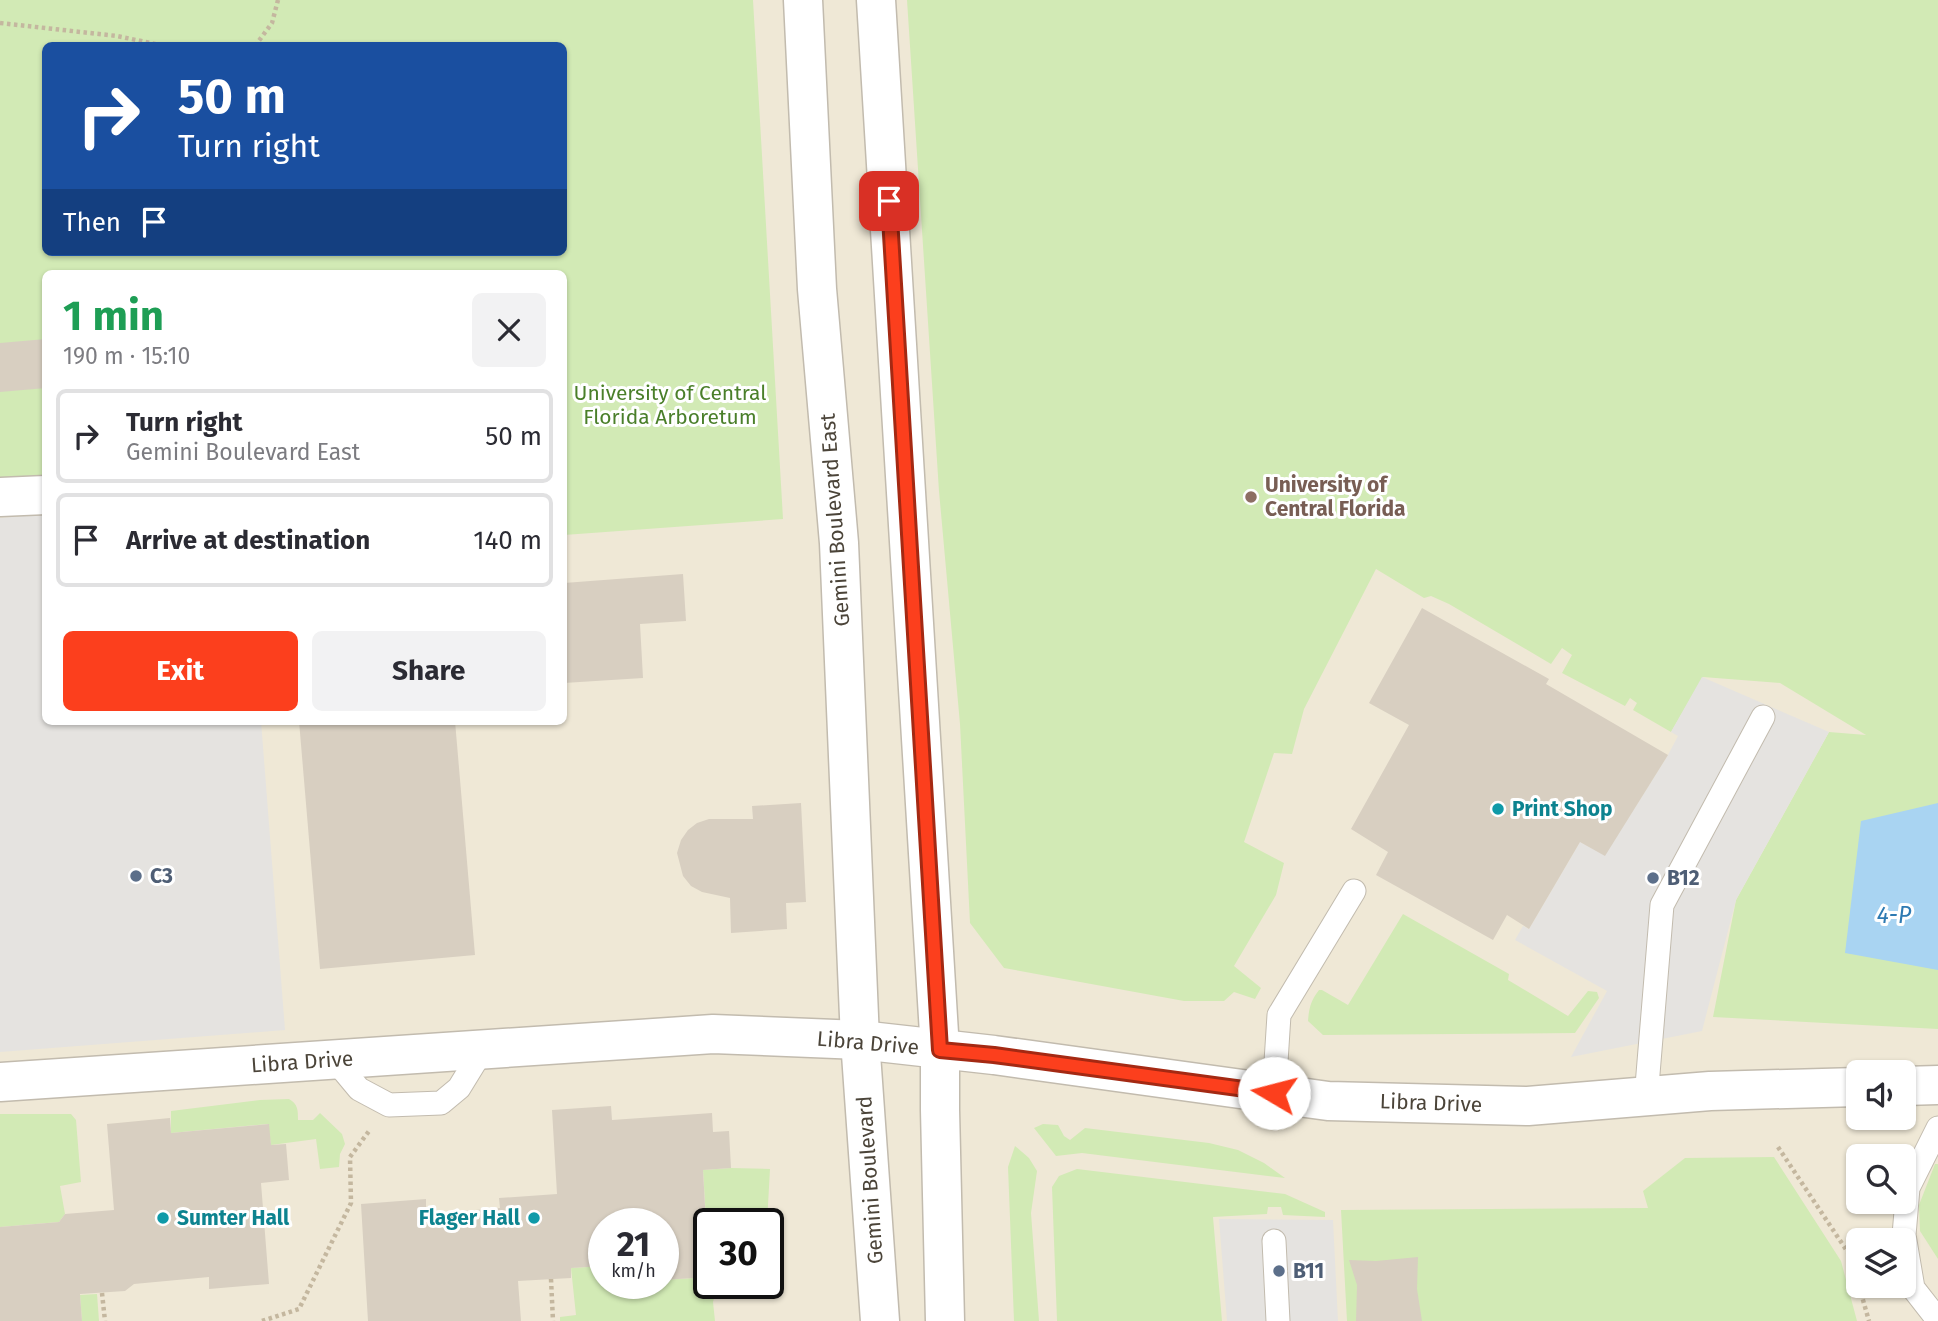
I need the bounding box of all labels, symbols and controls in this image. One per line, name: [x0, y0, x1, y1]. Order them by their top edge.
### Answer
text: 50 m: [178, 67, 286, 126]
icon: right: [63, 70, 154, 161]
text: Turn right: [178, 127, 320, 165]
pin: [859, 171, 919, 231]
icon: arrive: [870, 182, 908, 220]
icon: arrive: [135, 203, 173, 241]
text: Then: [63, 207, 121, 238]
text: 1 min: [63, 291, 164, 341]
button: close: [472, 293, 546, 367]
text: 190 m · 15:10: [63, 342, 190, 370]
park label: University of Central Florida Arboretum: [574, 380, 767, 430]
text: Turn right: [126, 407, 243, 438]
street label: Gemini Boulevard East: [815, 412, 855, 627]
icon: right: [67, 417, 105, 455]
text: 50 m: [485, 421, 542, 452]
text: Gemini Boulevard East: [126, 438, 360, 466]
place label: University of Central Florida: [1265, 472, 1406, 522]
marker: University of Central Florida: [1243, 489, 1259, 505]
icon: arrive: [67, 521, 105, 559]
text: Arrive at destination: [126, 525, 370, 556]
text: 140 m: [473, 525, 542, 556]
button: Exit: [63, 631, 298, 711]
button: Share: [312, 631, 546, 711]
place label: Print Shop: [1512, 796, 1613, 822]
marker: Print Shop: [1490, 801, 1506, 817]
place label: C3: [150, 863, 173, 889]
place label: B12: [1667, 865, 1700, 891]
marker: C3: [128, 868, 144, 884]
marker: B12: [1645, 870, 1661, 886]
water label: 4-P: [1877, 901, 1912, 929]
street label: Libra Drive: [816, 1026, 920, 1060]
street label: Libra Drive: [250, 1045, 354, 1079]
position arrow: [1237, 1056, 1311, 1130]
map controls: [1846, 1060, 1916, 1298]
button: sound: [1846, 1060, 1916, 1130]
street label: Libra Drive: [1379, 1088, 1483, 1118]
street label: Gemini Boulevard: [851, 1095, 889, 1265]
button: search: [1846, 1144, 1916, 1214]
place label: Sumter Hall: [177, 1205, 290, 1231]
place label: Flager Hall: [419, 1205, 521, 1231]
speed limit sign: 30: [693, 1208, 784, 1299]
marker: Sumter Hall: [155, 1210, 171, 1226]
marker: Flager Hall: [526, 1210, 542, 1226]
text: 21: [617, 1223, 650, 1265]
button: layers: [1846, 1228, 1916, 1298]
place label: B11: [1293, 1258, 1324, 1284]
text: km/h: [611, 1260, 656, 1282]
marker: B11: [1271, 1263, 1287, 1279]

